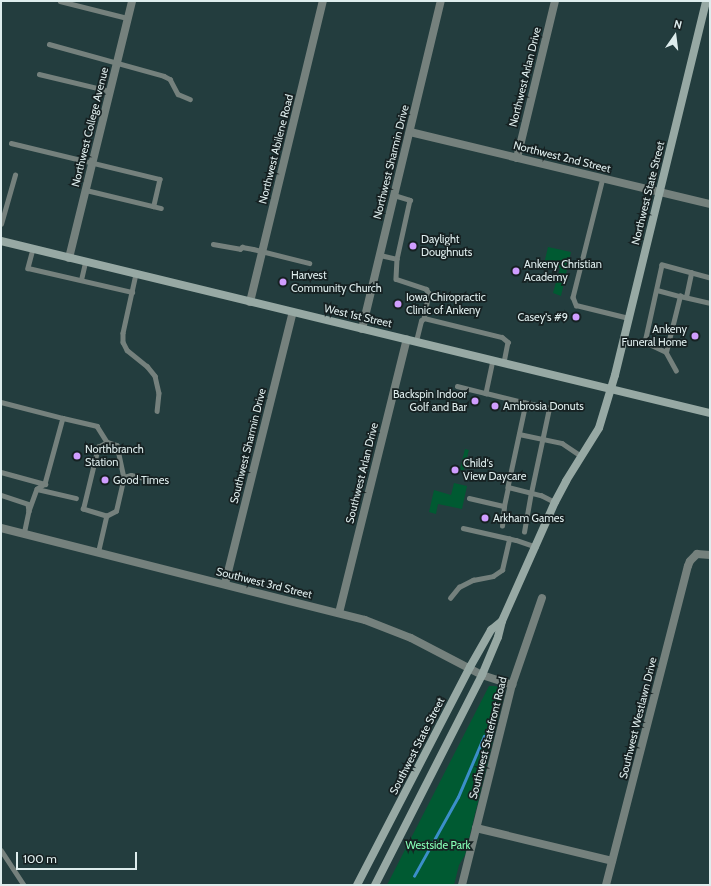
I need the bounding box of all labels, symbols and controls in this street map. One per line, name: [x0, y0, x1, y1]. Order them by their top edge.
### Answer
north arrow: [655, 16, 695, 56]
text: N: [672, 17, 683, 32]
street label: Northwest Arlan Drive: [506, 26, 544, 128]
street label: Northwest College Avenue: [69, 66, 111, 188]
street label: Northwest Abilene Road: [256, 93, 296, 205]
street label: Northwest Sharmin Drive: [370, 103, 412, 221]
street label: Northwest 2nd Street: [512, 139, 612, 175]
street label: Northwest State Street: [629, 140, 667, 246]
place label: Daylight Doughnuts: [421, 233, 472, 259]
marker: Daylight Doughnuts: [408, 241, 418, 251]
place label: Ankeny Christian Academy: [524, 258, 602, 284]
marker: Ankeny Christian Academy: [511, 266, 521, 276]
place label: Harvest Community Church: [291, 269, 382, 295]
marker: Harvest Community Church: [278, 277, 288, 287]
place label: Iowa Chiropractic Clinic of Ankeny: [406, 291, 486, 317]
marker: Iowa Chiropractic Clinic of Ankeny: [393, 299, 403, 309]
street label: West 1st Street: [323, 302, 393, 330]
place label: Casey's #9: [517, 310, 568, 324]
marker: Casey's #9: [571, 312, 581, 322]
place label: Ankeny Funeral Home: [621, 323, 687, 349]
marker: Ankeny Funeral Home: [690, 331, 700, 341]
street label: Southwest Sharmin Drive: [227, 387, 269, 505]
place label: Backspin Indoor Golf and Bar: [393, 388, 467, 414]
marker: Backspin Indoor Golf and Bar: [470, 396, 480, 406]
place label: Ambrosia Donuts: [503, 399, 584, 413]
marker: Ambrosia Donuts: [490, 401, 500, 411]
street label: Southwest Arlan Drive: [343, 421, 381, 525]
place label: Northbranch Station: [85, 443, 144, 469]
marker: Northbranch Station: [72, 451, 82, 461]
place label: Child's View Daycare: [463, 457, 526, 483]
marker: Child's View Daycare: [450, 465, 460, 475]
place label: Good Times: [113, 473, 169, 487]
marker: Good Times: [100, 475, 110, 485]
place label: Arkham Games: [493, 511, 564, 525]
marker: Arkham Games: [480, 513, 490, 523]
street label: Southwest 3rd Street: [215, 565, 313, 601]
street label: Southwest Westlawn Drive: [616, 656, 660, 780]
street label: Southwest Statefront Road: [466, 675, 510, 801]
street label: Southwest State Street: [387, 695, 447, 797]
park label: Westside Park: [406, 838, 470, 852]
scale bar: [18, 844, 139, 870]
text: 100 m: [23, 851, 57, 866]

